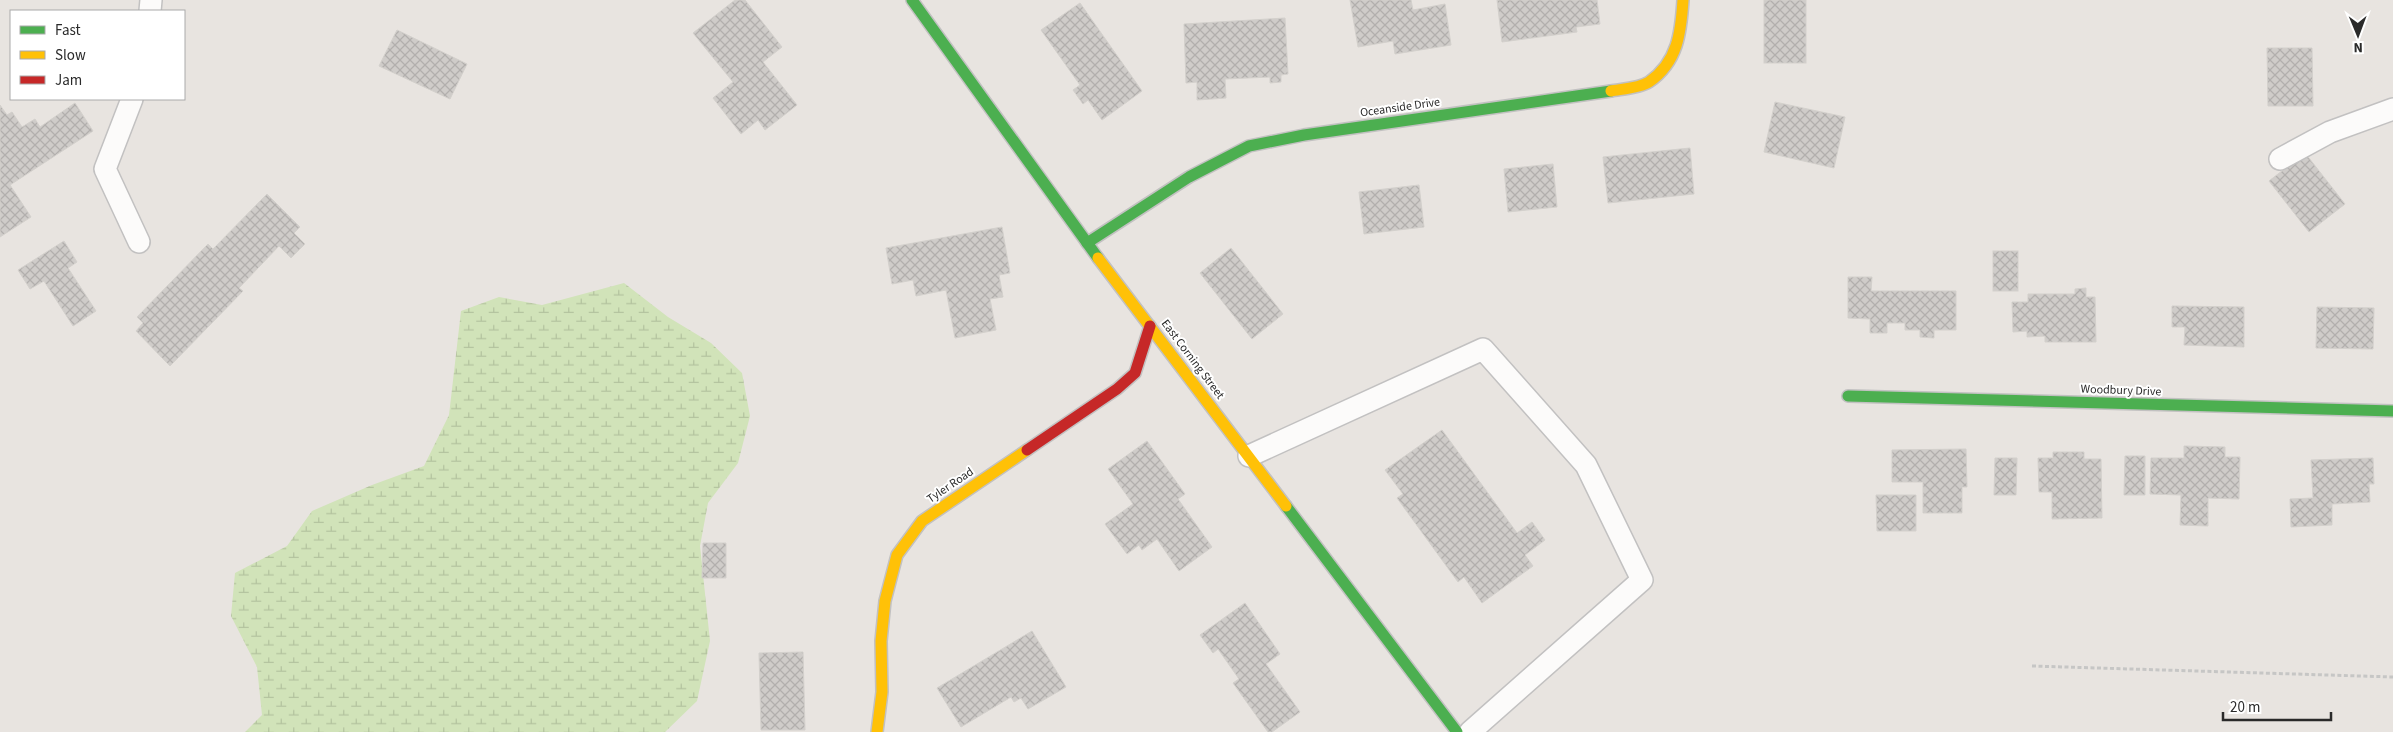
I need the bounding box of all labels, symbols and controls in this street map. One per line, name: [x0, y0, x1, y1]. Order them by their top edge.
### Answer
legend: [10, 10, 185, 100]
north arrow: [2333, 10, 2383, 60]
text: Fast: [55, 20, 81, 41]
text: N: [2353, 37, 2363, 57]
text: Slow: [55, 45, 86, 66]
text: Jam: [55, 70, 82, 91]
street label: Oceanside Drive: [1359, 93, 1441, 122]
street label: East Corning Street: [1157, 316, 1228, 403]
street label: Woodbury Drive: [2080, 381, 2162, 400]
street label: Tyler Road: [924, 464, 977, 507]
scale bar: [2223, 690, 2330, 722]
text: 20 m: [2230, 697, 2260, 718]

